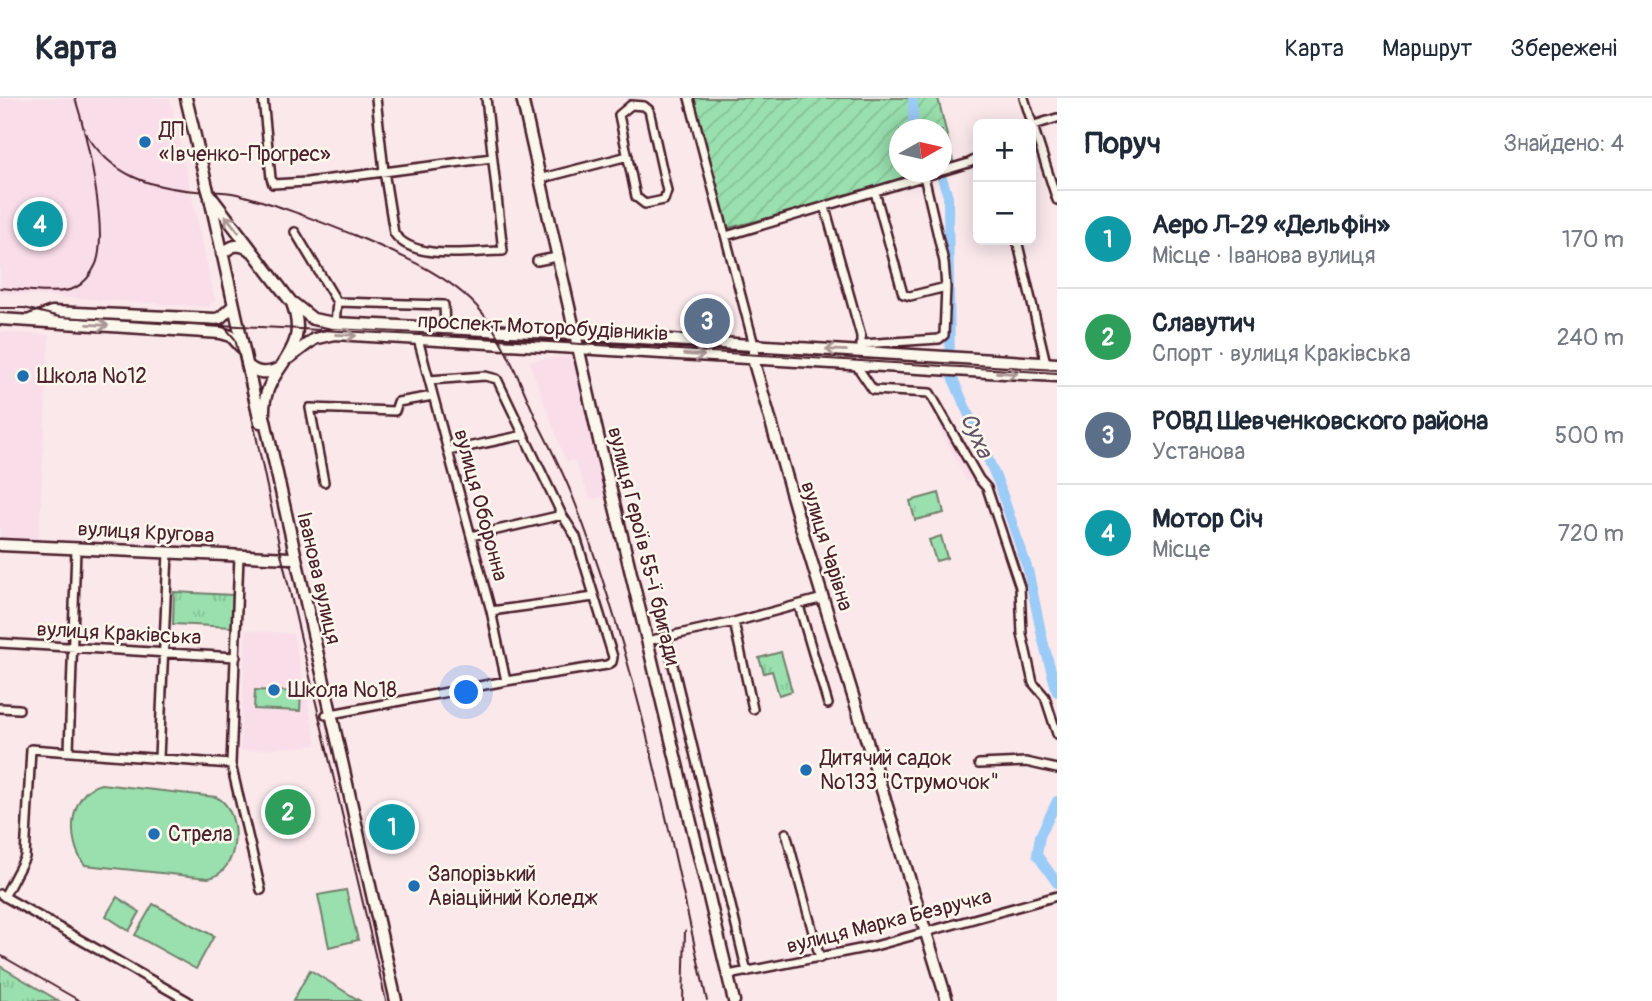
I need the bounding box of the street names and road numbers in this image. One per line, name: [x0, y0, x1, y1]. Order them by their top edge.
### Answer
street label: проспект Моторобудівників: [417, 307, 669, 348]
street label: вулиця Героїв 55-ї бригади: [601, 424, 686, 668]
street label: вулиця Оборонна: [447, 426, 514, 584]
street label: вулиця Чарівна: [794, 478, 859, 614]
street label: Іванова вулиця: [290, 509, 347, 647]
street label: вулиця Кругова: [77, 515, 215, 550]
street label: вулиця Краківська: [36, 616, 202, 651]
street label: вулиця Марка Безручка: [784, 883, 994, 960]

